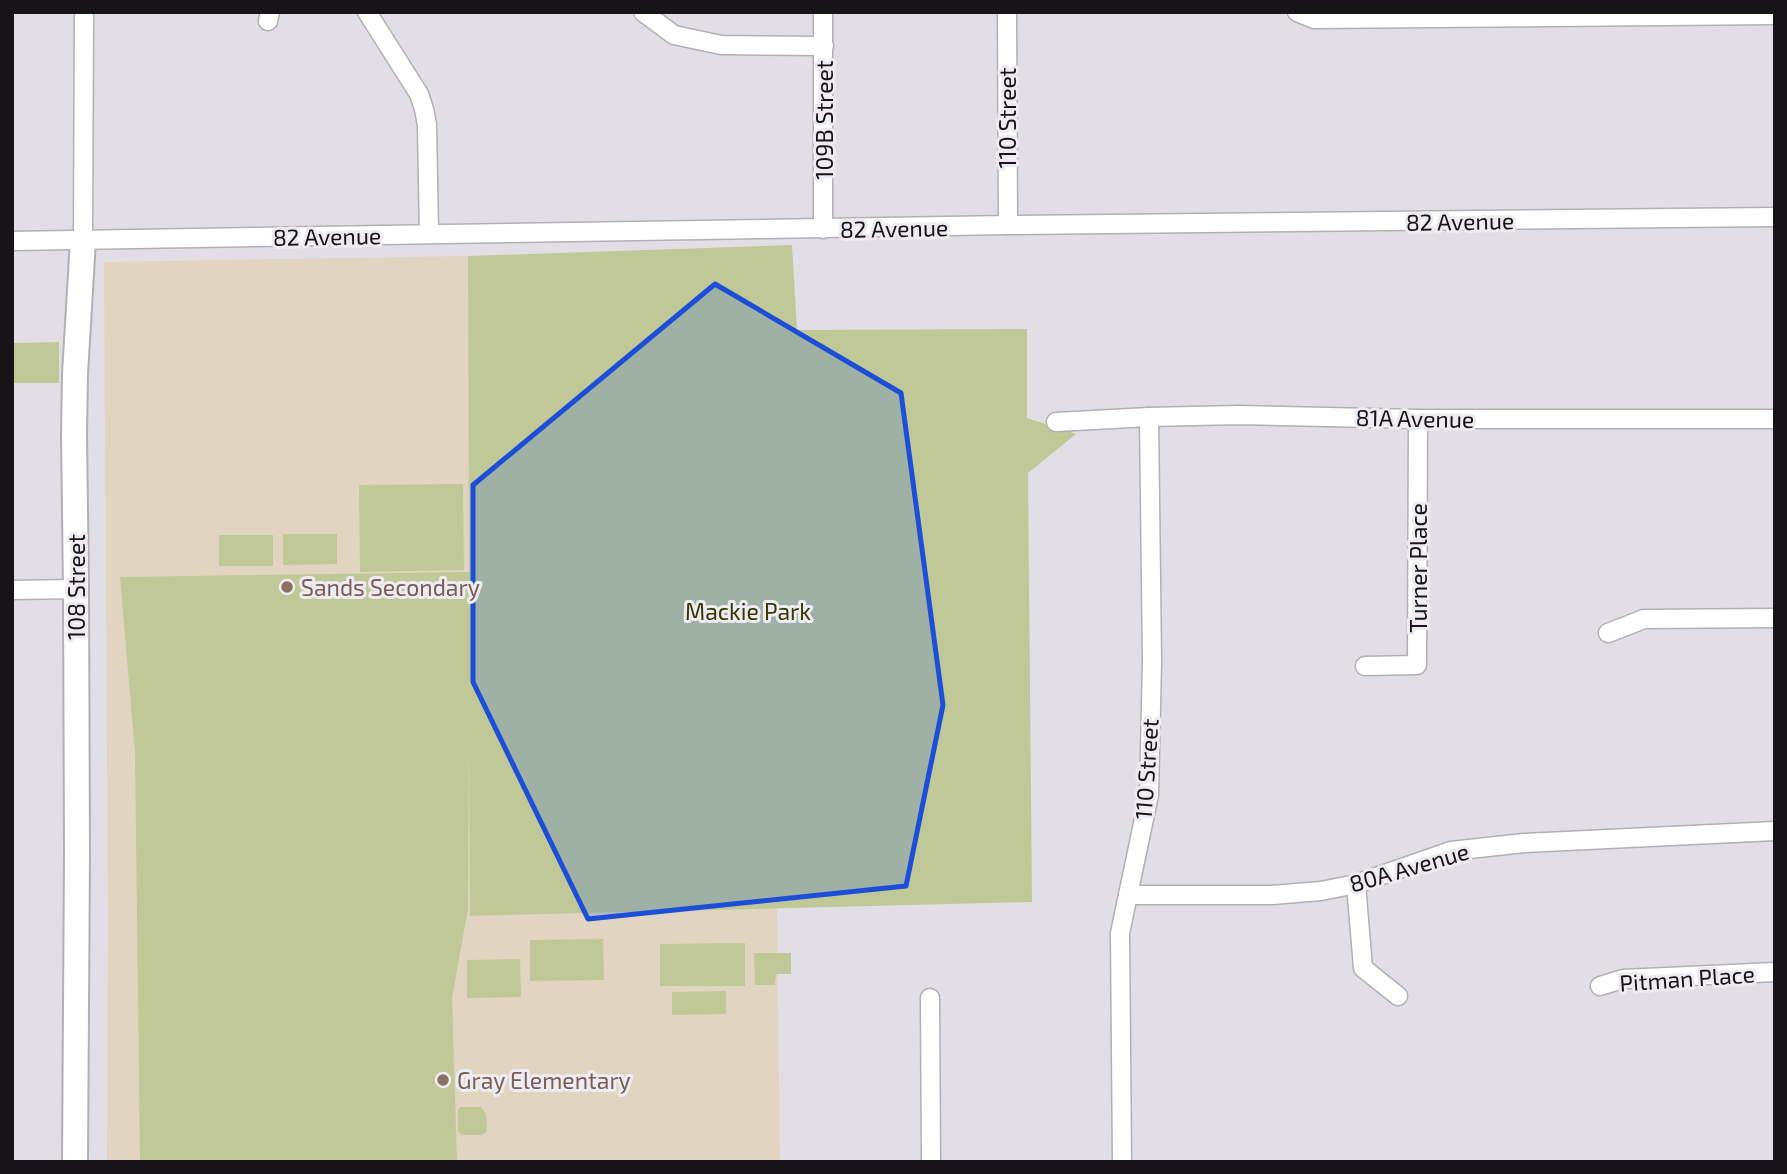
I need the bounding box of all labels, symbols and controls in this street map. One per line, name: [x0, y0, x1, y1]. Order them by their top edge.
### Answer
street label: 109B Street: [810, 60, 838, 180]
street label: 110 Street: [993, 67, 1021, 169]
street label: 82 Avenue: [1405, 206, 1515, 236]
street label: 82 Avenue: [839, 213, 949, 243]
street label: 82 Avenue: [272, 221, 382, 251]
street label: 81A Avenue: [1355, 403, 1475, 433]
street label: Turner Place: [1404, 503, 1432, 633]
street label: 108 Street: [62, 534, 90, 640]
place label: Sands Secondary: [301, 573, 480, 601]
marker: Sands Secondary: [279, 579, 295, 595]
park label: Mackie Park: [685, 597, 811, 625]
street label: 110 Street: [1129, 717, 1164, 820]
street label: 80A Avenue: [1346, 837, 1472, 897]
street label: Pitman Place: [1618, 959, 1756, 997]
place label: Gray Elementary: [457, 1066, 631, 1094]
marker: Gray Elementary: [435, 1072, 451, 1088]

